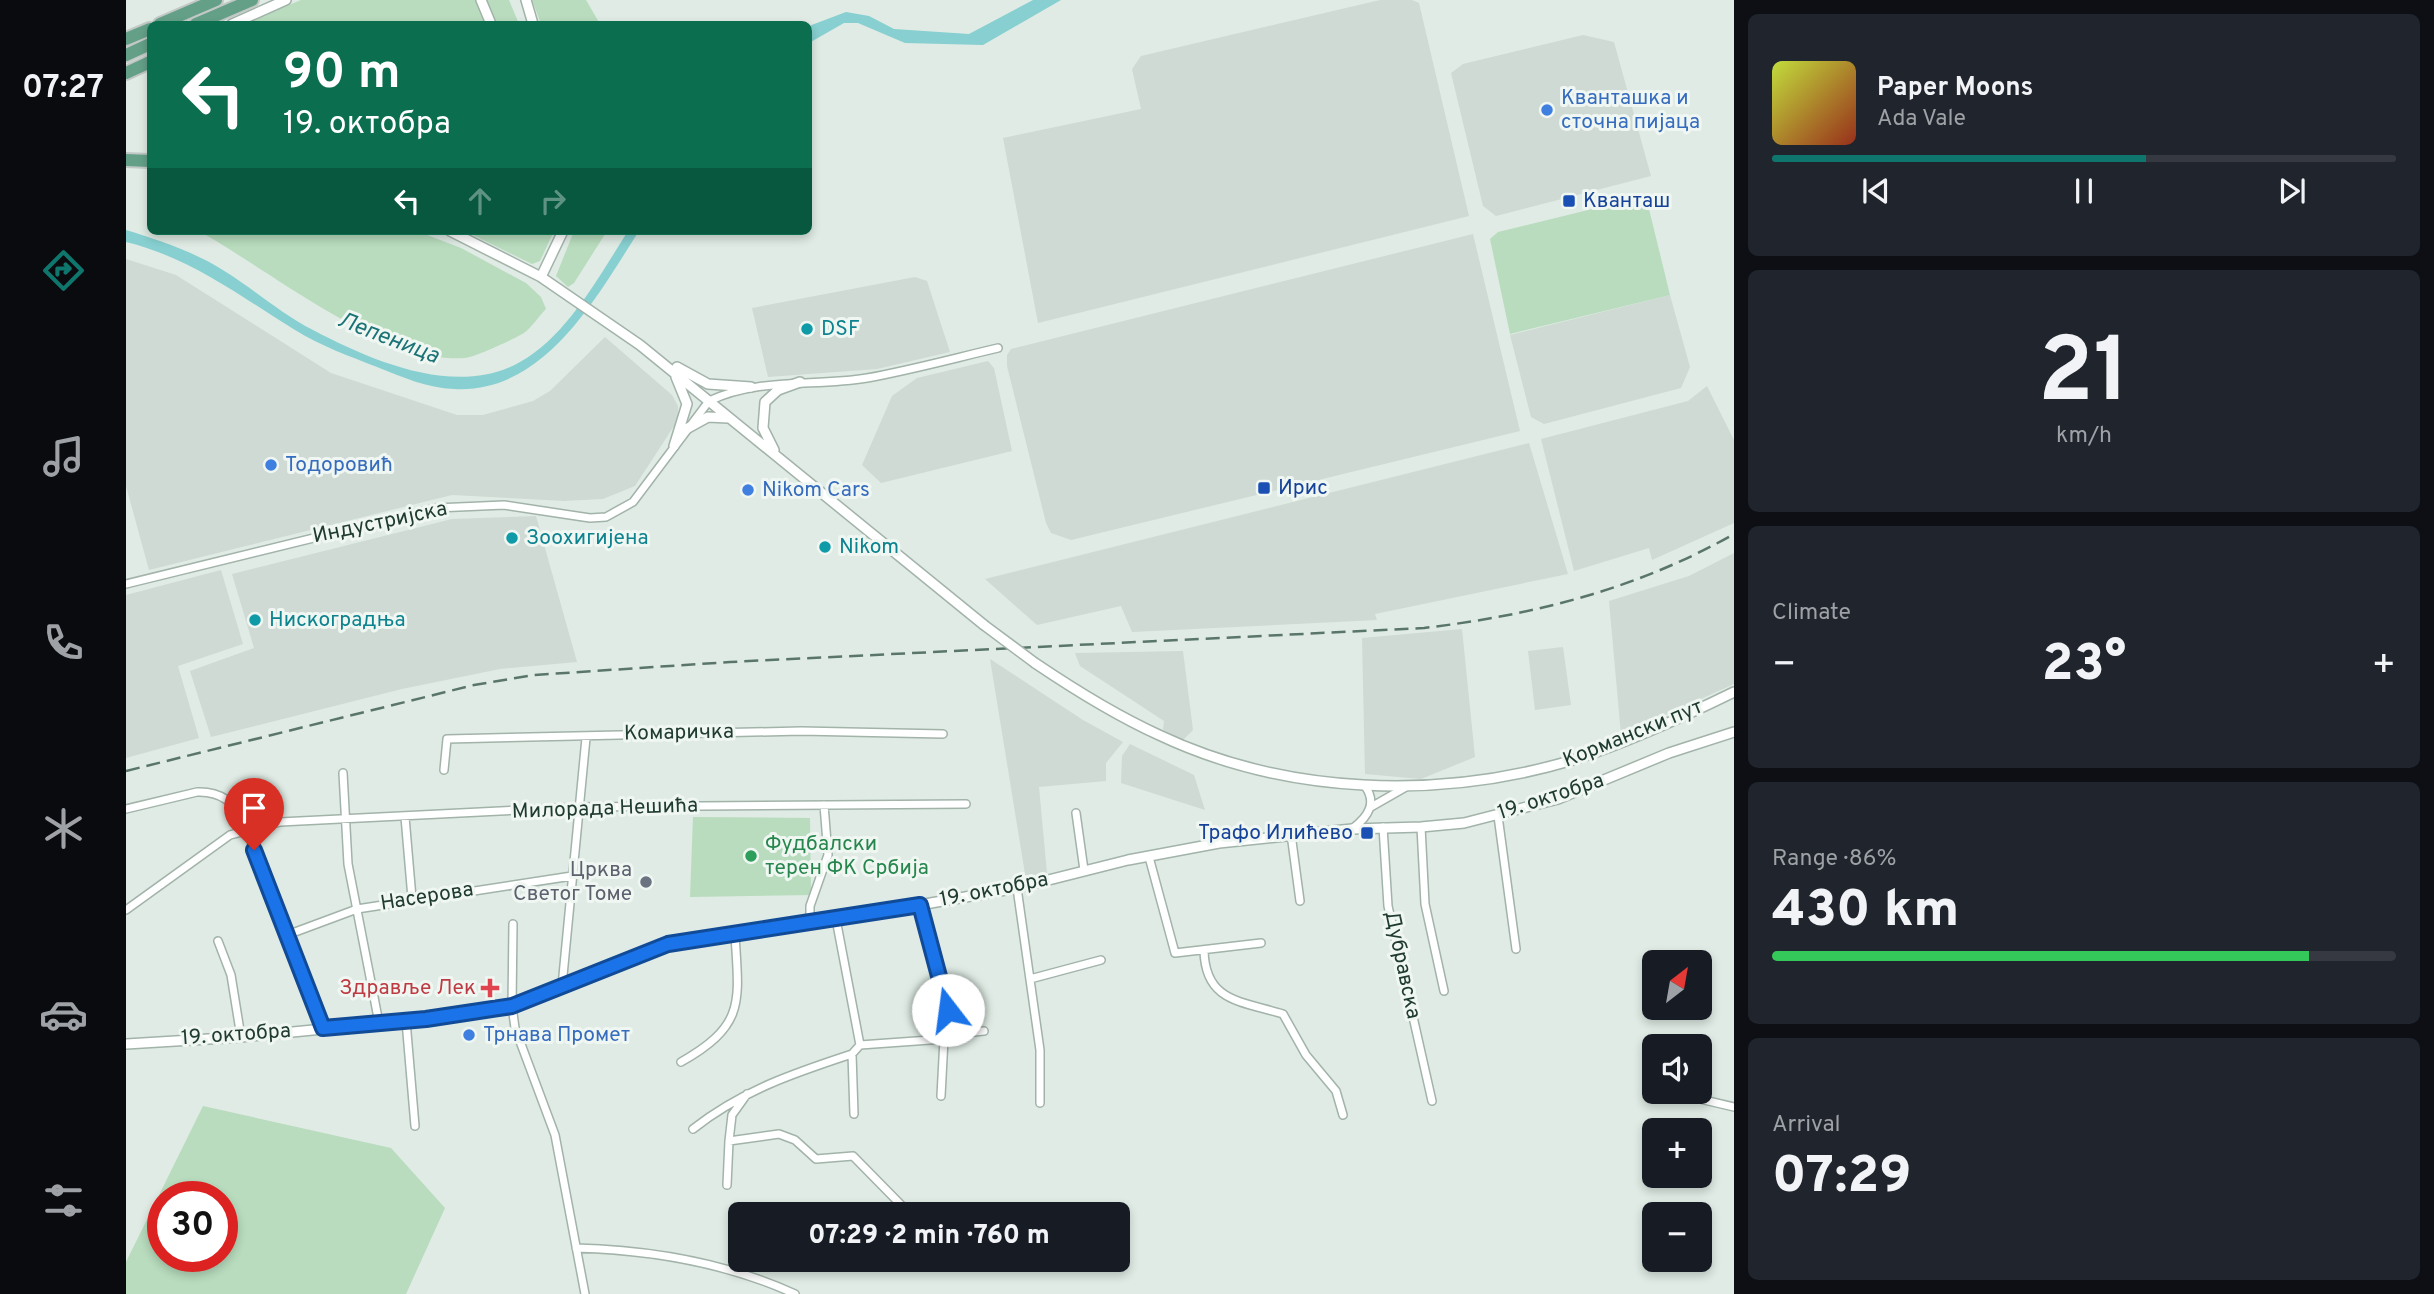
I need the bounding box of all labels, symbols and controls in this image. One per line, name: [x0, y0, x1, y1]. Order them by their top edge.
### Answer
text: 90 m: [283, 44, 401, 106]
icon: left: [168, 49, 259, 140]
text: 07:27: [22, 69, 104, 109]
text: Paper Moons: [1877, 72, 2033, 105]
place label: Кванташка и сточна пијаца: [1561, 85, 1700, 136]
marker: Кванташка и сточна пијаца: [1539, 102, 1555, 118]
text: 19. октобра: [283, 105, 451, 145]
text: Ada Vale: [1877, 105, 1966, 134]
icon: previous: [1857, 172, 1895, 210]
icon: pause: [2065, 172, 2103, 210]
icon: next: [2273, 172, 2311, 210]
icon: left: [388, 182, 426, 220]
icon: ahead: [461, 182, 499, 220]
icon: right: [534, 182, 572, 220]
place label: Кванташ: [1583, 188, 1670, 215]
marker: Кванташ: [1561, 193, 1577, 209]
icon: directions: [39, 246, 88, 295]
water label: Лепеница: [333, 306, 443, 372]
place label: DSF: [821, 316, 860, 343]
text: 21: [2038, 319, 2130, 434]
marker: DSF: [799, 321, 815, 337]
text: km/h: [2056, 422, 2112, 451]
icon: music: [39, 432, 88, 481]
place label: Тодоровић: [285, 452, 393, 479]
marker: Тодоровић: [263, 457, 279, 473]
place label: Ирис: [1278, 475, 1328, 502]
place label: Nikom Cars: [762, 477, 870, 504]
marker: Ирис: [1256, 480, 1272, 496]
marker: Nikom Cars: [740, 482, 756, 498]
street label: Индустријска: [310, 496, 450, 550]
place label: Зоохигијена: [526, 525, 649, 552]
marker: Зоохигијена: [504, 530, 520, 546]
place label: Nikom: [839, 534, 899, 561]
marker: Nikom: [817, 539, 833, 555]
text: Climate: [1772, 599, 1851, 628]
place label: Нискоградња: [269, 607, 406, 634]
marker: Нискоградња: [247, 612, 263, 628]
icon: phone: [39, 618, 88, 667]
text: 23°: [2042, 633, 2126, 699]
text: −: [1772, 642, 1797, 691]
text: +: [2371, 642, 2396, 691]
street label: Кормански пут: [1559, 694, 1707, 774]
street label: Комаричка: [624, 719, 734, 747]
street label: 19. октобра: [1494, 767, 1608, 827]
pin: [224, 778, 284, 850]
icon: arrive: [235, 789, 273, 827]
street label: Милорада Нешића: [511, 792, 699, 826]
icon: climate: [39, 804, 88, 853]
place label: Трафо Илићево: [1198, 820, 1353, 847]
marker: Трафо Илићево: [1359, 825, 1375, 841]
place label: Фудбалски терен ФК Србија: [765, 831, 929, 882]
text: Range · 86%: [1772, 845, 1897, 874]
marker: Фудбалски терен ФК Србија: [743, 848, 759, 864]
place label: Црква Светог Томе: [513, 857, 632, 908]
street label: 19. октобра: [937, 866, 1051, 914]
marker: Црква Светог Томе: [638, 874, 654, 890]
street label: Насерова: [378, 876, 476, 918]
text: 430 km: [1772, 879, 1959, 945]
street label: Дубравска: [1377, 909, 1427, 1021]
north arrow: [1642, 950, 1712, 1020]
map controls: [1642, 950, 1712, 1272]
position arrow: [911, 973, 985, 1047]
place label: Здравље Лек: [339, 975, 476, 1002]
marker: Здравље Лек: [482, 980, 498, 996]
icon: car: [39, 990, 88, 1039]
street label: 19. октобра: [180, 1018, 292, 1052]
place label: Трнава Промет: [483, 1022, 630, 1049]
marker: Трнава Промет: [461, 1027, 477, 1043]
button: sound: [1642, 1034, 1712, 1104]
text: Arrival: [1772, 1111, 1841, 1140]
button: +: [1642, 1118, 1712, 1188]
text: 07:29: [1772, 1145, 1912, 1211]
icon: filters: [39, 1176, 88, 1225]
speed limit sign: 30: [147, 1181, 238, 1272]
button: −: [1642, 1202, 1712, 1272]
text: 07:29 · 2 min · 760 m: [808, 1220, 1050, 1253]

